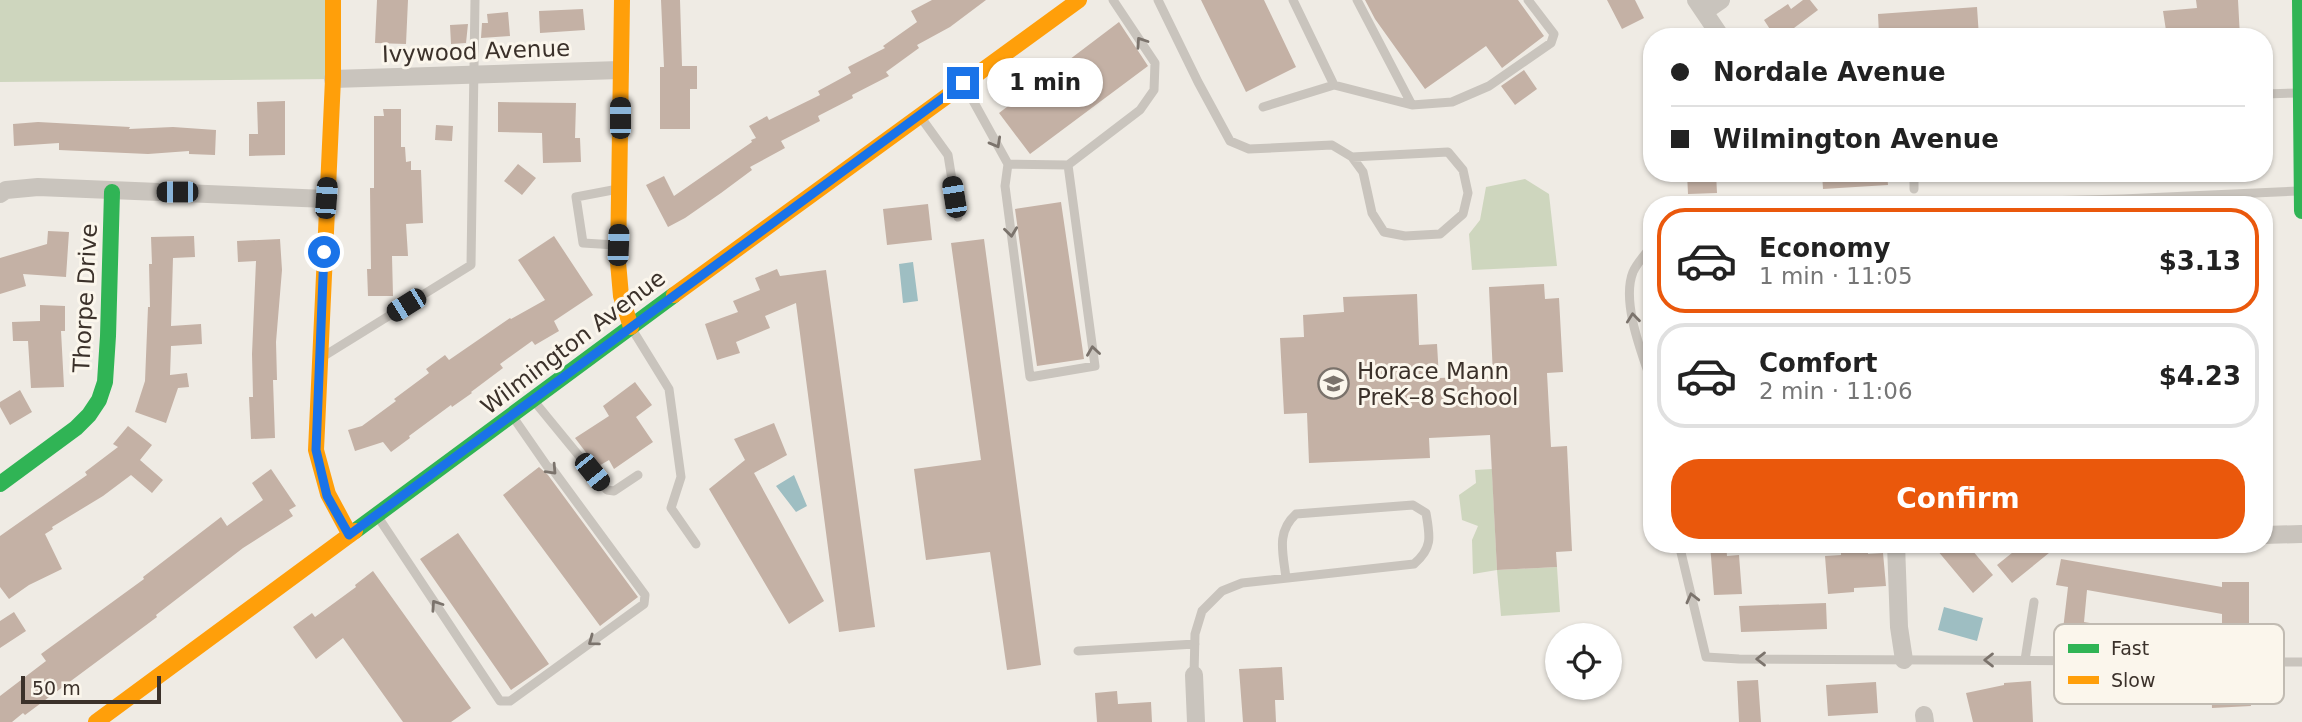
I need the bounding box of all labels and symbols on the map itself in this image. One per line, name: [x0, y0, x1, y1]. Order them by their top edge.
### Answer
street label: Ivywood Avenue: [381, 35, 571, 67]
one-way arrow: [1137, 37, 1149, 50]
callout: 1 min: [988, 58, 1103, 108]
route end: [947, 67, 979, 99]
car: [610, 97, 631, 139]
one-way arrow: [988, 135, 1001, 148]
car: [941, 175, 968, 219]
car: [315, 176, 338, 220]
car: [157, 182, 199, 203]
street label: Thorpe Drive: [68, 223, 102, 374]
car: [607, 224, 630, 266]
one-way arrow: [1004, 226, 1019, 238]
route start: [308, 236, 340, 268]
street label: Wilmington Avenue: [476, 264, 670, 420]
car: [383, 285, 430, 325]
one-way arrow: [1625, 312, 1640, 324]
one-way arrow: [1085, 345, 1100, 357]
place label: Horace Mann PreK–8 School: [1357, 358, 1518, 410]
school or university icon: Horace Mann PreK–8 School: [1317, 367, 1351, 401]
car: [571, 449, 614, 495]
one-way arrow: [544, 462, 556, 475]
one-way arrow: [1686, 592, 1700, 604]
one-way arrow: [432, 600, 444, 613]
legend: [2054, 624, 2284, 704]
one-way arrow: [588, 633, 601, 645]
text: Fast: [2111, 637, 2149, 659]
one-way arrow: [1756, 651, 1766, 667]
one-way arrow: [1983, 652, 1994, 668]
text: Slow: [2111, 669, 2156, 691]
scale bar: [21, 673, 161, 705]

